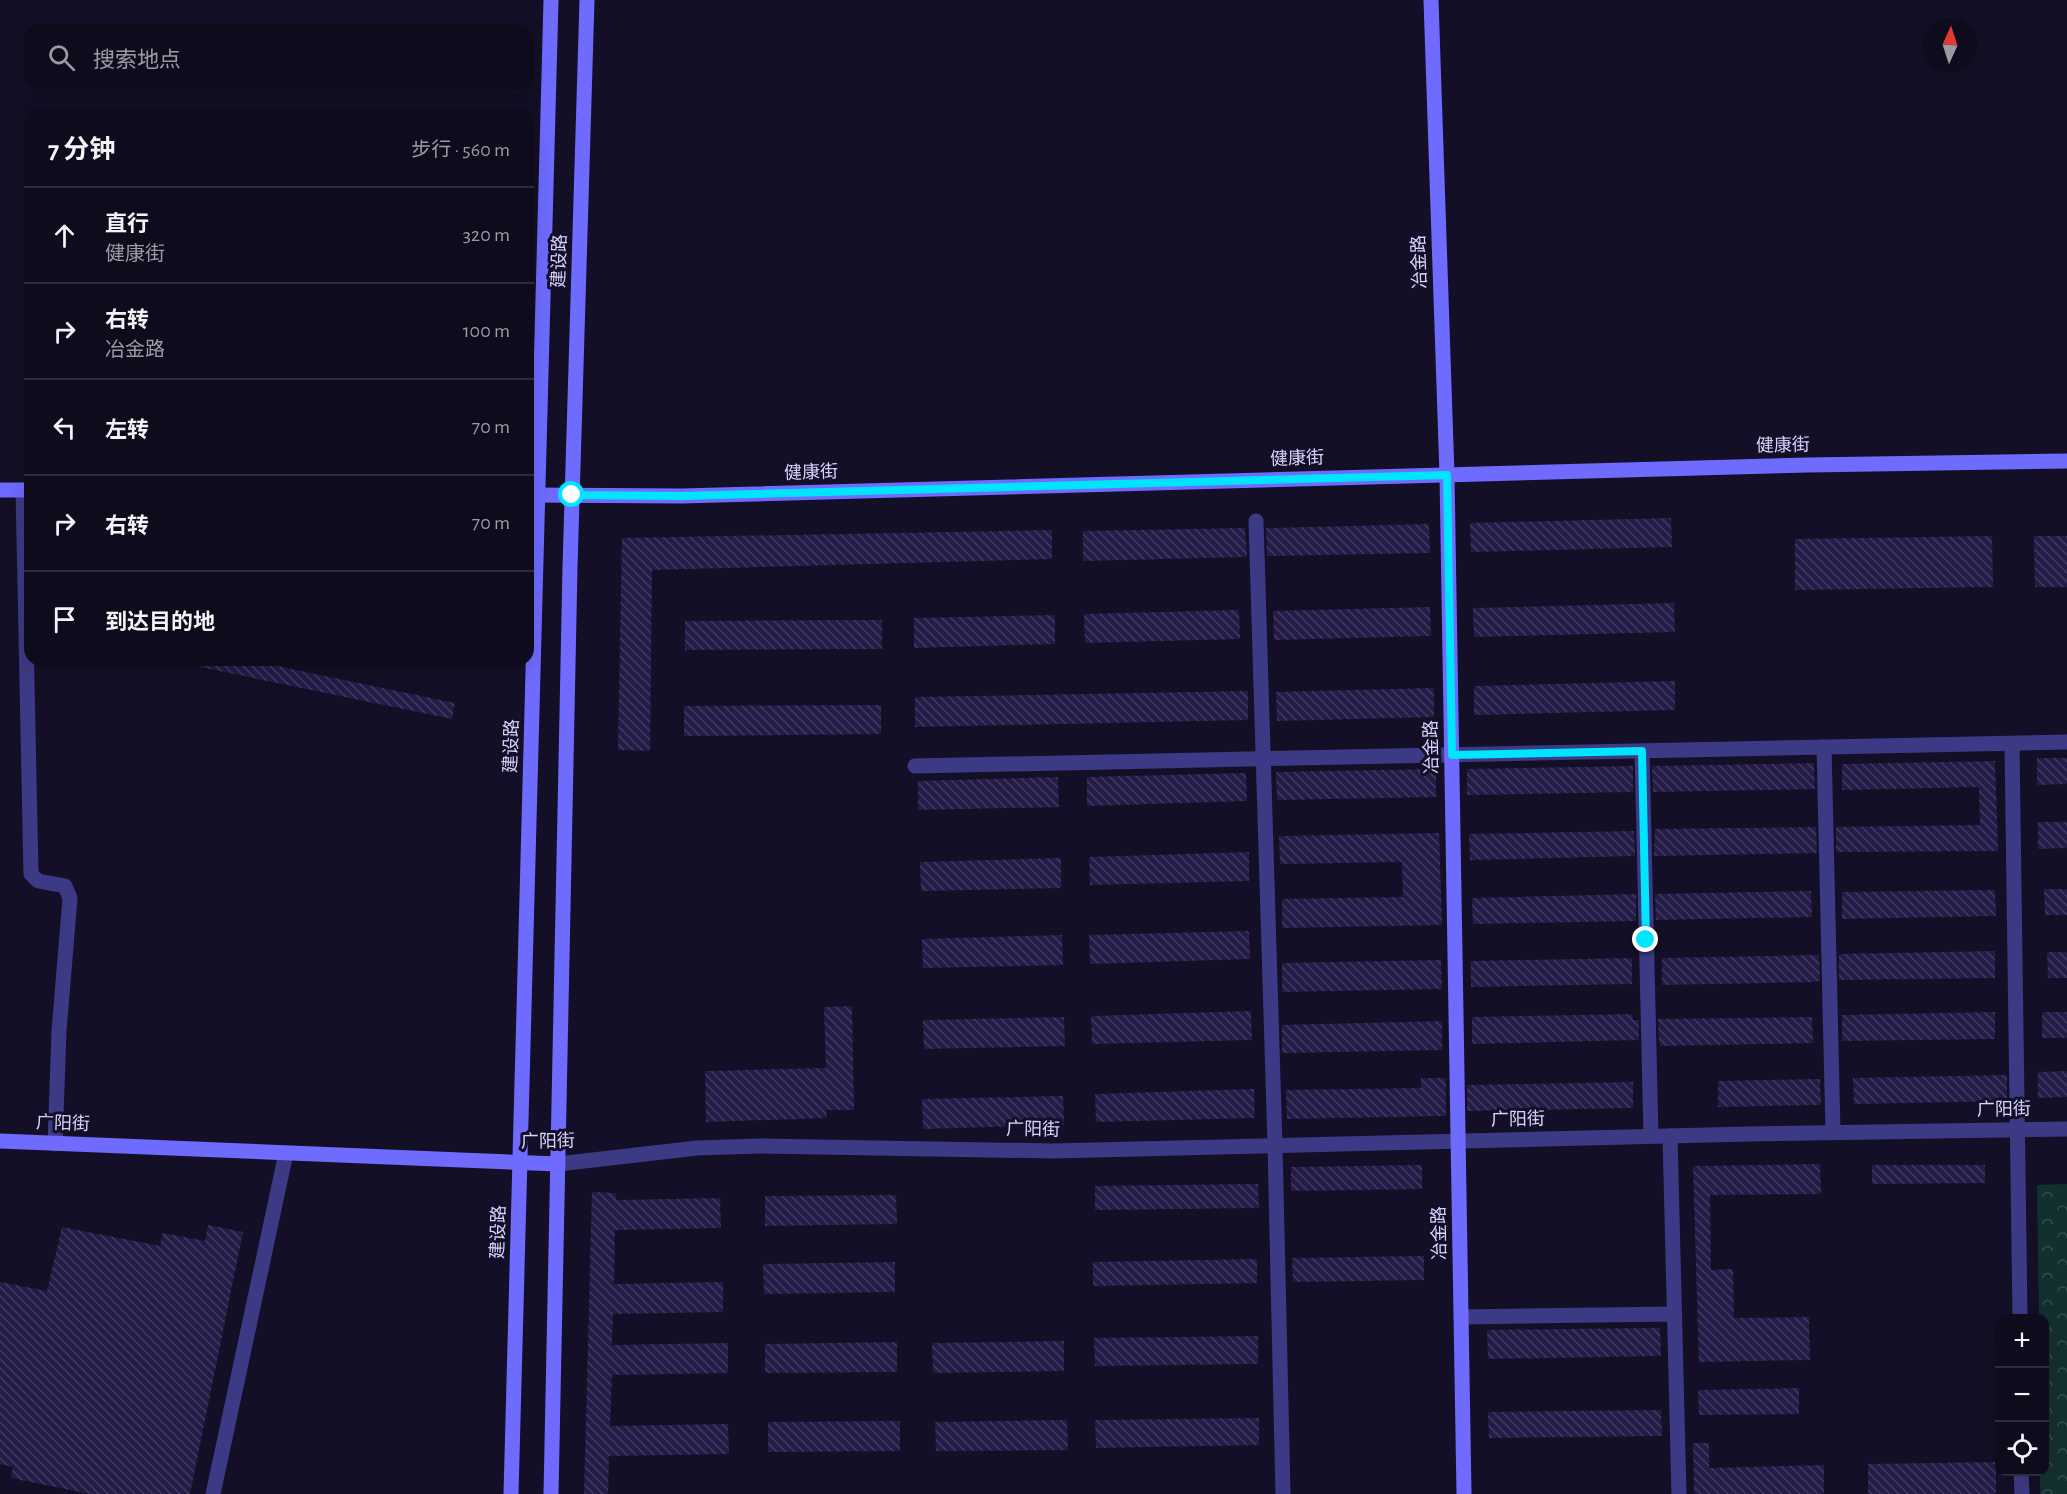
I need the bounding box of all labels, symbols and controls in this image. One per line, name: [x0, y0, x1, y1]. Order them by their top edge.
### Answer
north arrow: [1923, 18, 1977, 72]
search box: [24, 24, 534, 90]
icon: search: [45, 41, 78, 74]
text: 搜索地点: [93, 49, 181, 71]
text: 7 分钟: [48, 137, 115, 163]
text: 步行 · 560 m: [411, 140, 510, 160]
text: 直行: [105, 213, 149, 235]
icon: ahead: [48, 219, 81, 252]
text: 320 m: [463, 225, 510, 245]
street label: 建设路: [548, 234, 570, 288]
street label: 冶金路: [1408, 235, 1430, 289]
text: 健康街: [105, 244, 165, 264]
text: 右转: [105, 309, 149, 331]
icon: right: [48, 315, 81, 348]
text: 100 m: [463, 321, 510, 341]
text: 冶金路: [105, 340, 165, 360]
icon: left: [48, 411, 81, 444]
text: 70 m: [472, 417, 510, 437]
text: 左转: [105, 419, 149, 441]
street label: 健康街: [1756, 435, 1810, 455]
street label: 健康街: [1270, 447, 1324, 469]
street label: 健康街: [784, 461, 838, 483]
route start: [558, 481, 584, 507]
icon: right: [48, 507, 81, 540]
text: 70 m: [472, 513, 510, 533]
text: 右转: [105, 515, 149, 537]
icon: arrive: [48, 603, 81, 636]
text: 到达目的地: [105, 611, 215, 633]
street label: 建设路: [500, 719, 522, 773]
street label: 冶金路: [1421, 720, 1441, 774]
route end: [1632, 926, 1658, 952]
street label: 广阳街: [1977, 1099, 2031, 1119]
street label: 广阳街: [1491, 1109, 1545, 1129]
street label: 广阳街: [36, 1112, 90, 1134]
street label: 广阳街: [1006, 1119, 1060, 1139]
street label: 广阳街: [521, 1131, 575, 1151]
street label: 建设路: [487, 1205, 509, 1259]
street label: 冶金路: [1429, 1206, 1449, 1260]
map controls: [1995, 1314, 2049, 1476]
button: +: [1995, 1314, 2049, 1368]
button: −: [1995, 1368, 2049, 1422]
button: locate: [1995, 1422, 2049, 1476]

